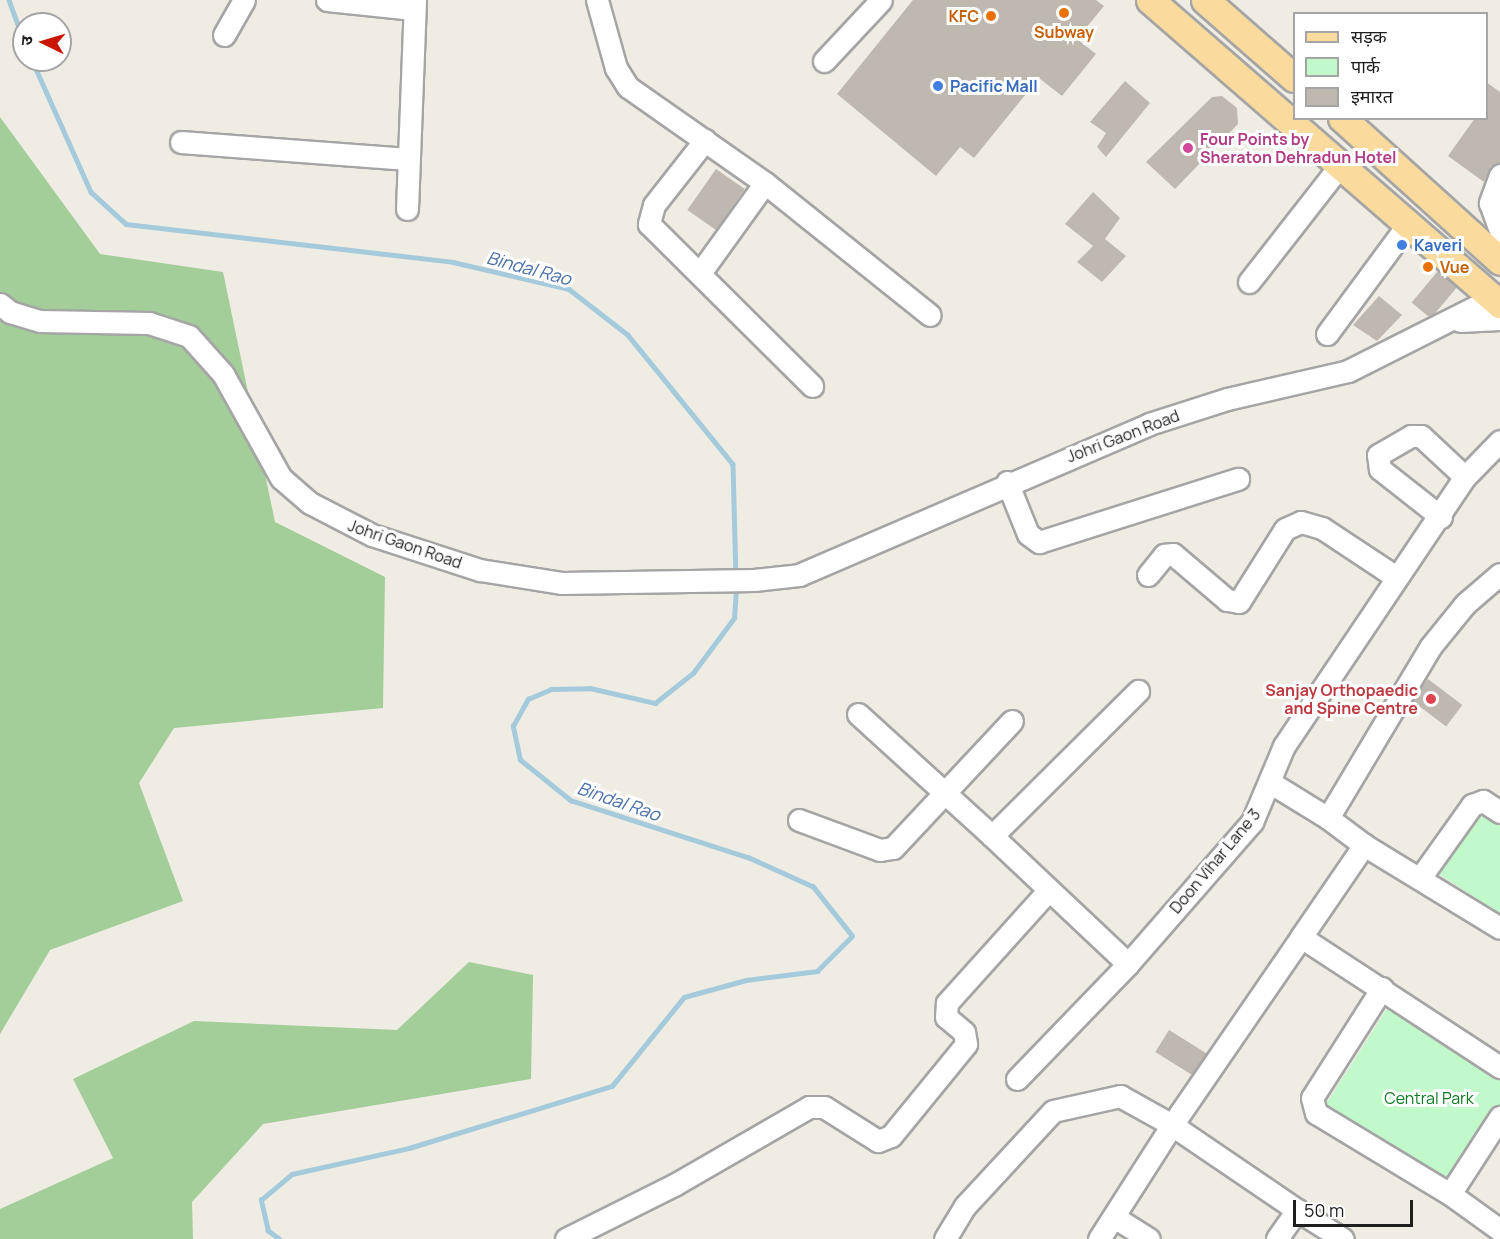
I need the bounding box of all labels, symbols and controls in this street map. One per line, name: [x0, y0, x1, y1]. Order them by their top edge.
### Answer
place label: KFC: [948, 6, 979, 26]
marker: Subway: [1057, 6, 1071, 20]
marker: KFC: [984, 9, 998, 23]
north arrow: [12, 12, 72, 72]
legend: [1293, 12, 1488, 120]
place label: Subway: [1034, 22, 1094, 42]
text: सड़क: [1351, 24, 1387, 48]
text: उ: [15, 35, 37, 46]
text: पार्क: [1351, 54, 1380, 78]
place label: Pacific Mall: [950, 76, 1038, 96]
marker: Pacific Mall: [931, 79, 945, 93]
text: इमारत: [1351, 84, 1393, 108]
place label: Four Points by Sheraton Dehradun Hotel: [1200, 129, 1397, 167]
marker: Four Points by Sheraton Dehradun Hotel: [1181, 141, 1195, 155]
place label: Kaveri: [1414, 235, 1462, 255]
marker: Kaveri: [1395, 238, 1409, 252]
water label: Bindal Rao: [485, 246, 573, 290]
place label: Vue: [1440, 257, 1469, 277]
marker: Vue: [1421, 260, 1435, 274]
street label: Johri Gaon Road: [1064, 406, 1182, 466]
street label: Johri Gaon Road: [345, 515, 465, 573]
place label: Sanjay Orthopaedic and Spine Centre: [1265, 680, 1418, 718]
marker: Sanjay Orthopaedic and Spine Centre: [1422, 690, 1440, 708]
water label: Bindal Rao: [575, 777, 663, 825]
street label: Doon Vihar Lane 3: [1166, 805, 1264, 917]
park label: Central Park: [1384, 1088, 1474, 1108]
scale bar: [1296, 1188, 1416, 1226]
text: 50 m: [1304, 1198, 1344, 1222]

